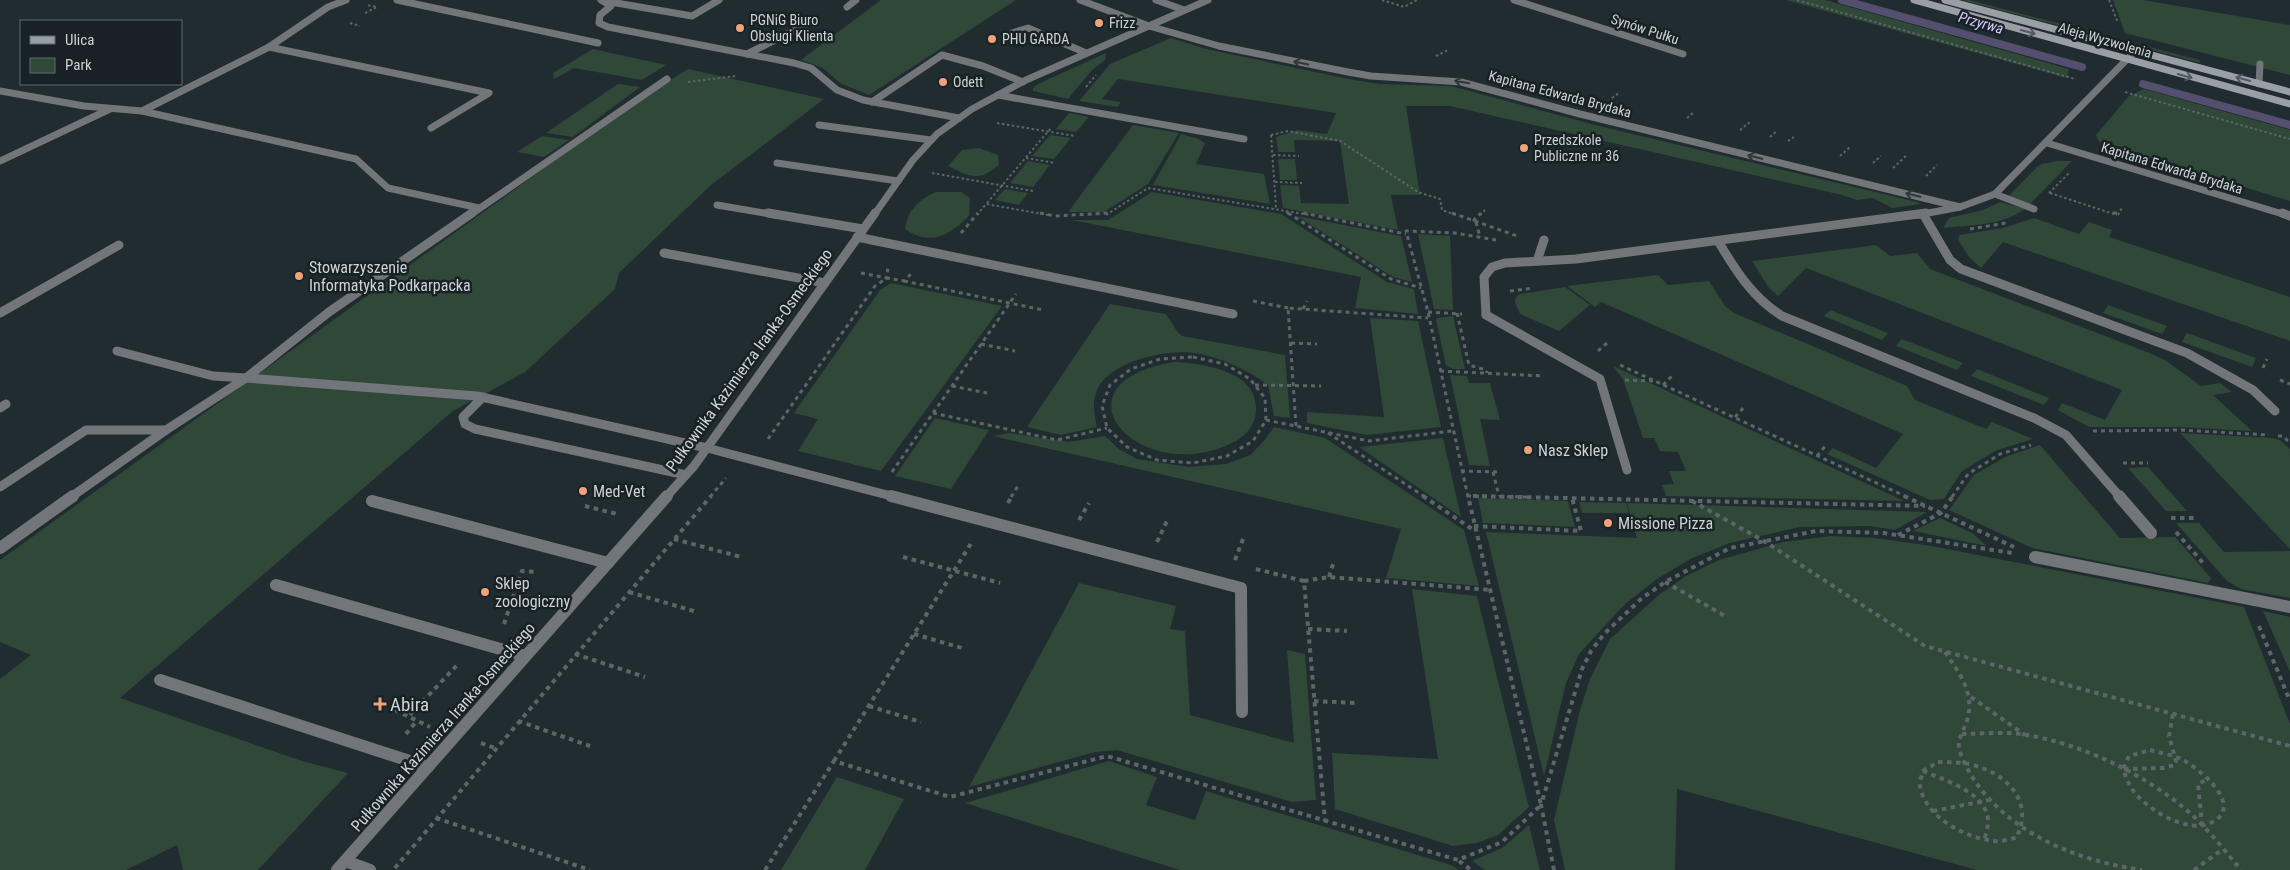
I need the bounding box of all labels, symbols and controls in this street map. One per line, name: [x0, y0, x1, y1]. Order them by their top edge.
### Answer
water label: Przyrwa: [1956, 8, 2006, 38]
street label: Synów Pułku: [1609, 11, 1681, 47]
place label: PGNiG Biuro Obsługi Klienta: [750, 12, 834, 44]
place label: Frizz: [1109, 15, 1135, 31]
marker: Frizz: [1093, 17, 1105, 29]
street label: Aleja Wyzwolenia: [2057, 19, 2153, 61]
legend: [20, 20, 182, 85]
marker: PGNiG Biuro Obsługi Klienta: [734, 22, 746, 34]
one-way arrow: [2020, 27, 2036, 37]
text: Ulica: [65, 31, 94, 49]
place label: PHU GARDA: [1002, 31, 1069, 47]
marker: PHU GARDA: [986, 33, 998, 45]
text: Park: [65, 56, 92, 74]
one-way arrow: [1293, 58, 1309, 67]
street label: Kapitana Edwarda Brydaka: [1487, 67, 1633, 121]
one-way arrow: [2176, 71, 2192, 81]
place label: Odett: [953, 74, 983, 90]
one-way arrow: [2236, 74, 2252, 83]
marker: Odett: [937, 76, 949, 88]
one-way arrow: [1454, 77, 1470, 87]
place label: Przedszkole Publiczne nr 36: [1534, 132, 1619, 164]
street label: Kapitana Edwarda Brydaka: [2099, 139, 2245, 197]
marker: Przedszkole Publiczne nr 36: [1518, 142, 1530, 154]
one-way arrow: [1748, 152, 1764, 161]
one-way arrow: [1905, 190, 1921, 199]
street label: Pułkownika Kazimierza Iranka-Osmeckiego: [662, 245, 836, 475]
place label: Stowarzyszenie Informatyka Podkarpacka: [309, 258, 471, 295]
marker: Stowarzyszenie Informatyka Podkarpacka: [293, 270, 305, 282]
place label: Nasz Sklep: [1538, 441, 1608, 460]
marker: Nasz Sklep: [1522, 444, 1534, 456]
place label: Med-Vet: [593, 482, 646, 501]
marker: Med-Vet: [577, 485, 589, 497]
place label: Missione Pizza: [1618, 514, 1713, 533]
marker: Missione Pizza: [1602, 517, 1614, 529]
place label: Sklep zoologiczny: [495, 574, 570, 611]
marker: Sklep zoologiczny: [479, 586, 491, 598]
street label: Pułkownika Kazimierza Iranka-Osmeckiego: [347, 619, 539, 835]
place label: Abira: [390, 693, 429, 716]
marker: Abira: [374, 698, 386, 710]

